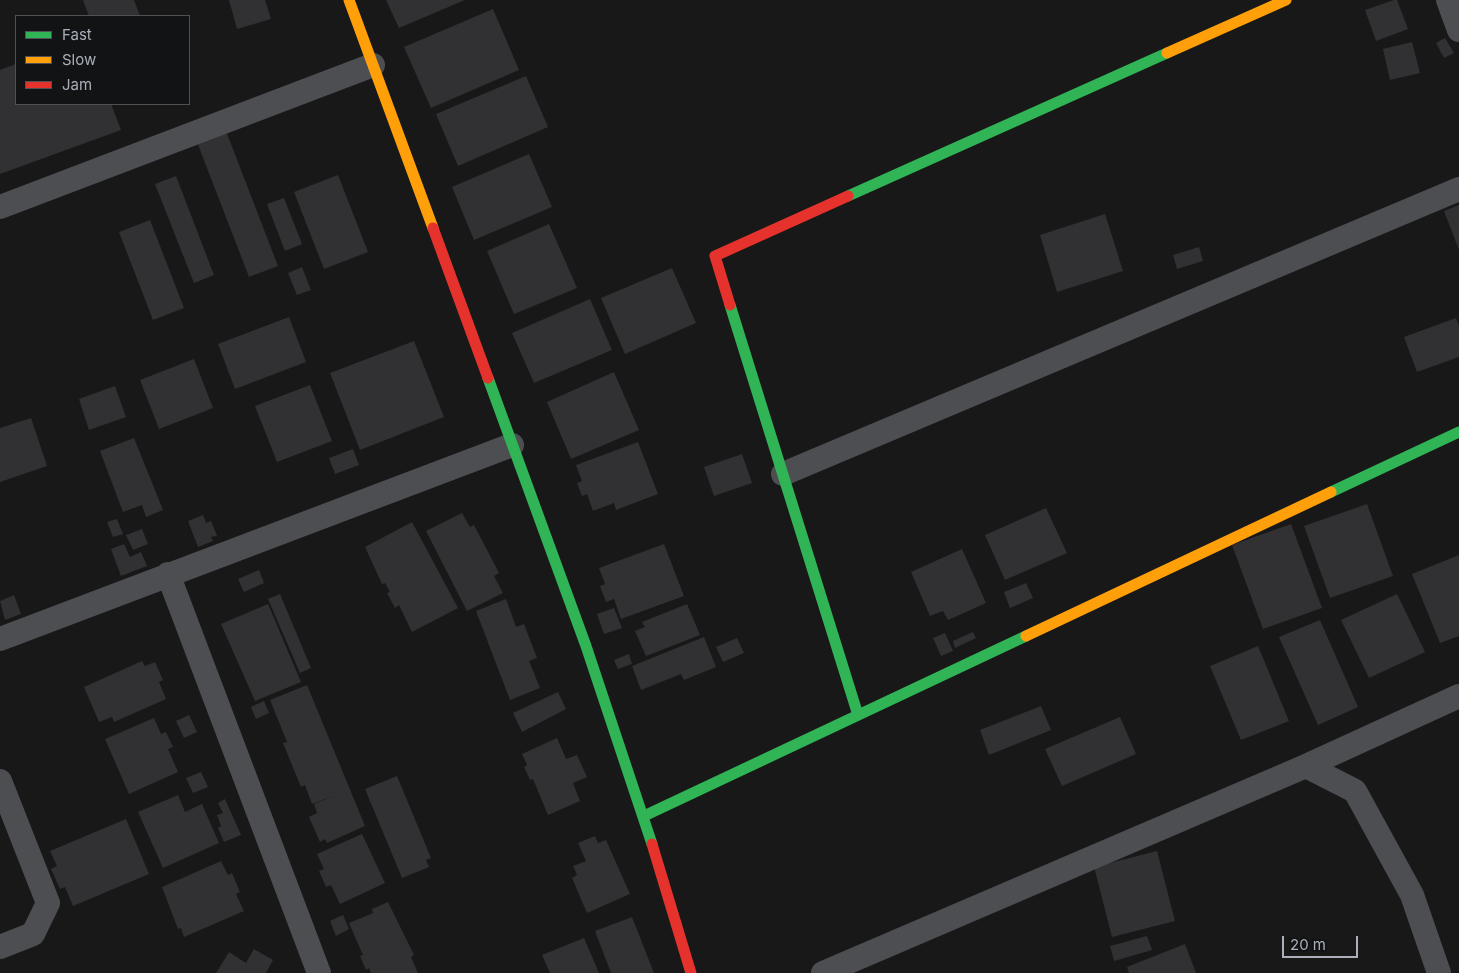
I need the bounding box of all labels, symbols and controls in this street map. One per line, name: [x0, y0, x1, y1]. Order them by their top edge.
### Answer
legend: [15, 15, 190, 105]
text: Fast: [62, 25, 92, 44]
text: Slow: [62, 50, 96, 69]
text: Jam: [62, 75, 92, 94]
scale bar: [1284, 926, 1360, 958]
text: 20 m: [1290, 935, 1326, 954]

